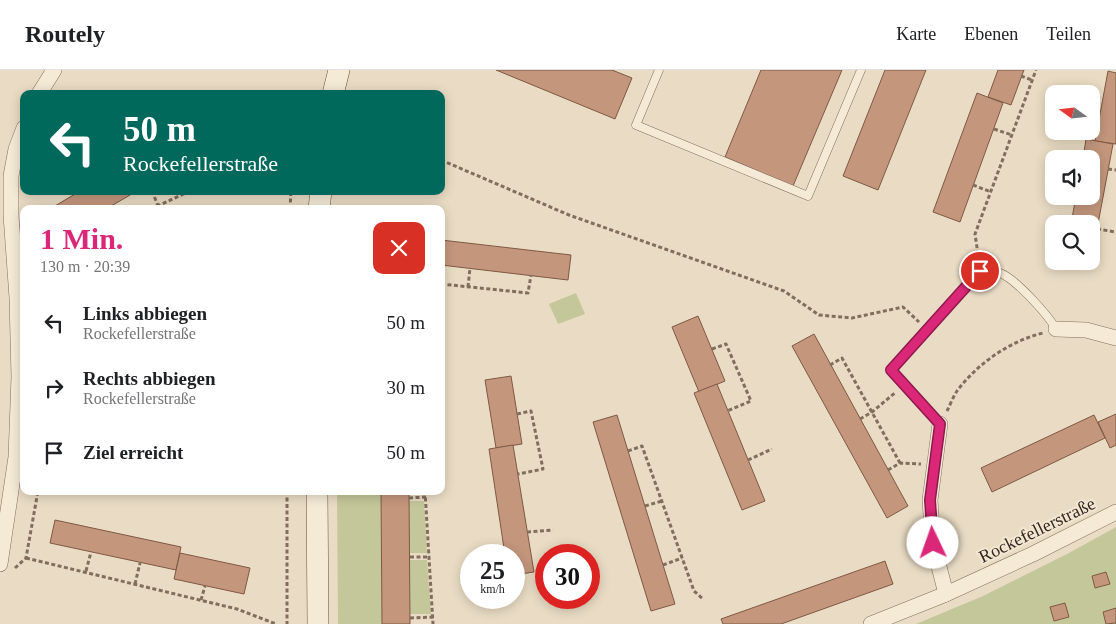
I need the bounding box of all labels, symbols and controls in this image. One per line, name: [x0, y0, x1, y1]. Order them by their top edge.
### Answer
text: Routely: [25, 21, 105, 47]
text: Karte: [896, 24, 936, 44]
text: Ebenen: [964, 24, 1018, 44]
text: Teilen: [1046, 24, 1091, 44]
north arrow: [1045, 85, 1100, 140]
map controls: [1045, 85, 1100, 270]
icon: left: [40, 110, 105, 175]
text: 50 m: [123, 110, 196, 149]
button: sound: [1045, 150, 1100, 205]
text: Rockefellerstraße: [123, 151, 278, 176]
button: search: [1045, 215, 1100, 270]
text: 1 Min.: [40, 222, 123, 255]
button: close: [373, 222, 425, 274]
pin: [959, 250, 1001, 292]
icon: arrive: [966, 257, 994, 285]
text: 130 m · 20:39: [40, 258, 130, 275]
text: Links abbiegen: [83, 303, 207, 324]
icon: left: [40, 309, 68, 337]
text: 50 m: [386, 312, 425, 333]
text: Rockefellerstraße: [83, 325, 196, 342]
text: Rechts abbiegen: [83, 368, 215, 389]
icon: right: [40, 374, 68, 402]
text: 30 m: [386, 377, 425, 398]
text: Rockefellerstraße: [83, 390, 196, 407]
icon: arrive: [40, 439, 68, 467]
text: Ziel erreicht: [83, 442, 183, 463]
text: 50 m: [386, 442, 425, 463]
street label: Rockefellerstraße: [976, 493, 1098, 567]
position arrow: [906, 516, 958, 568]
speed limit sign: 30: [535, 544, 600, 609]
text: 25: [480, 557, 505, 584]
text: km/h: [480, 582, 505, 596]

